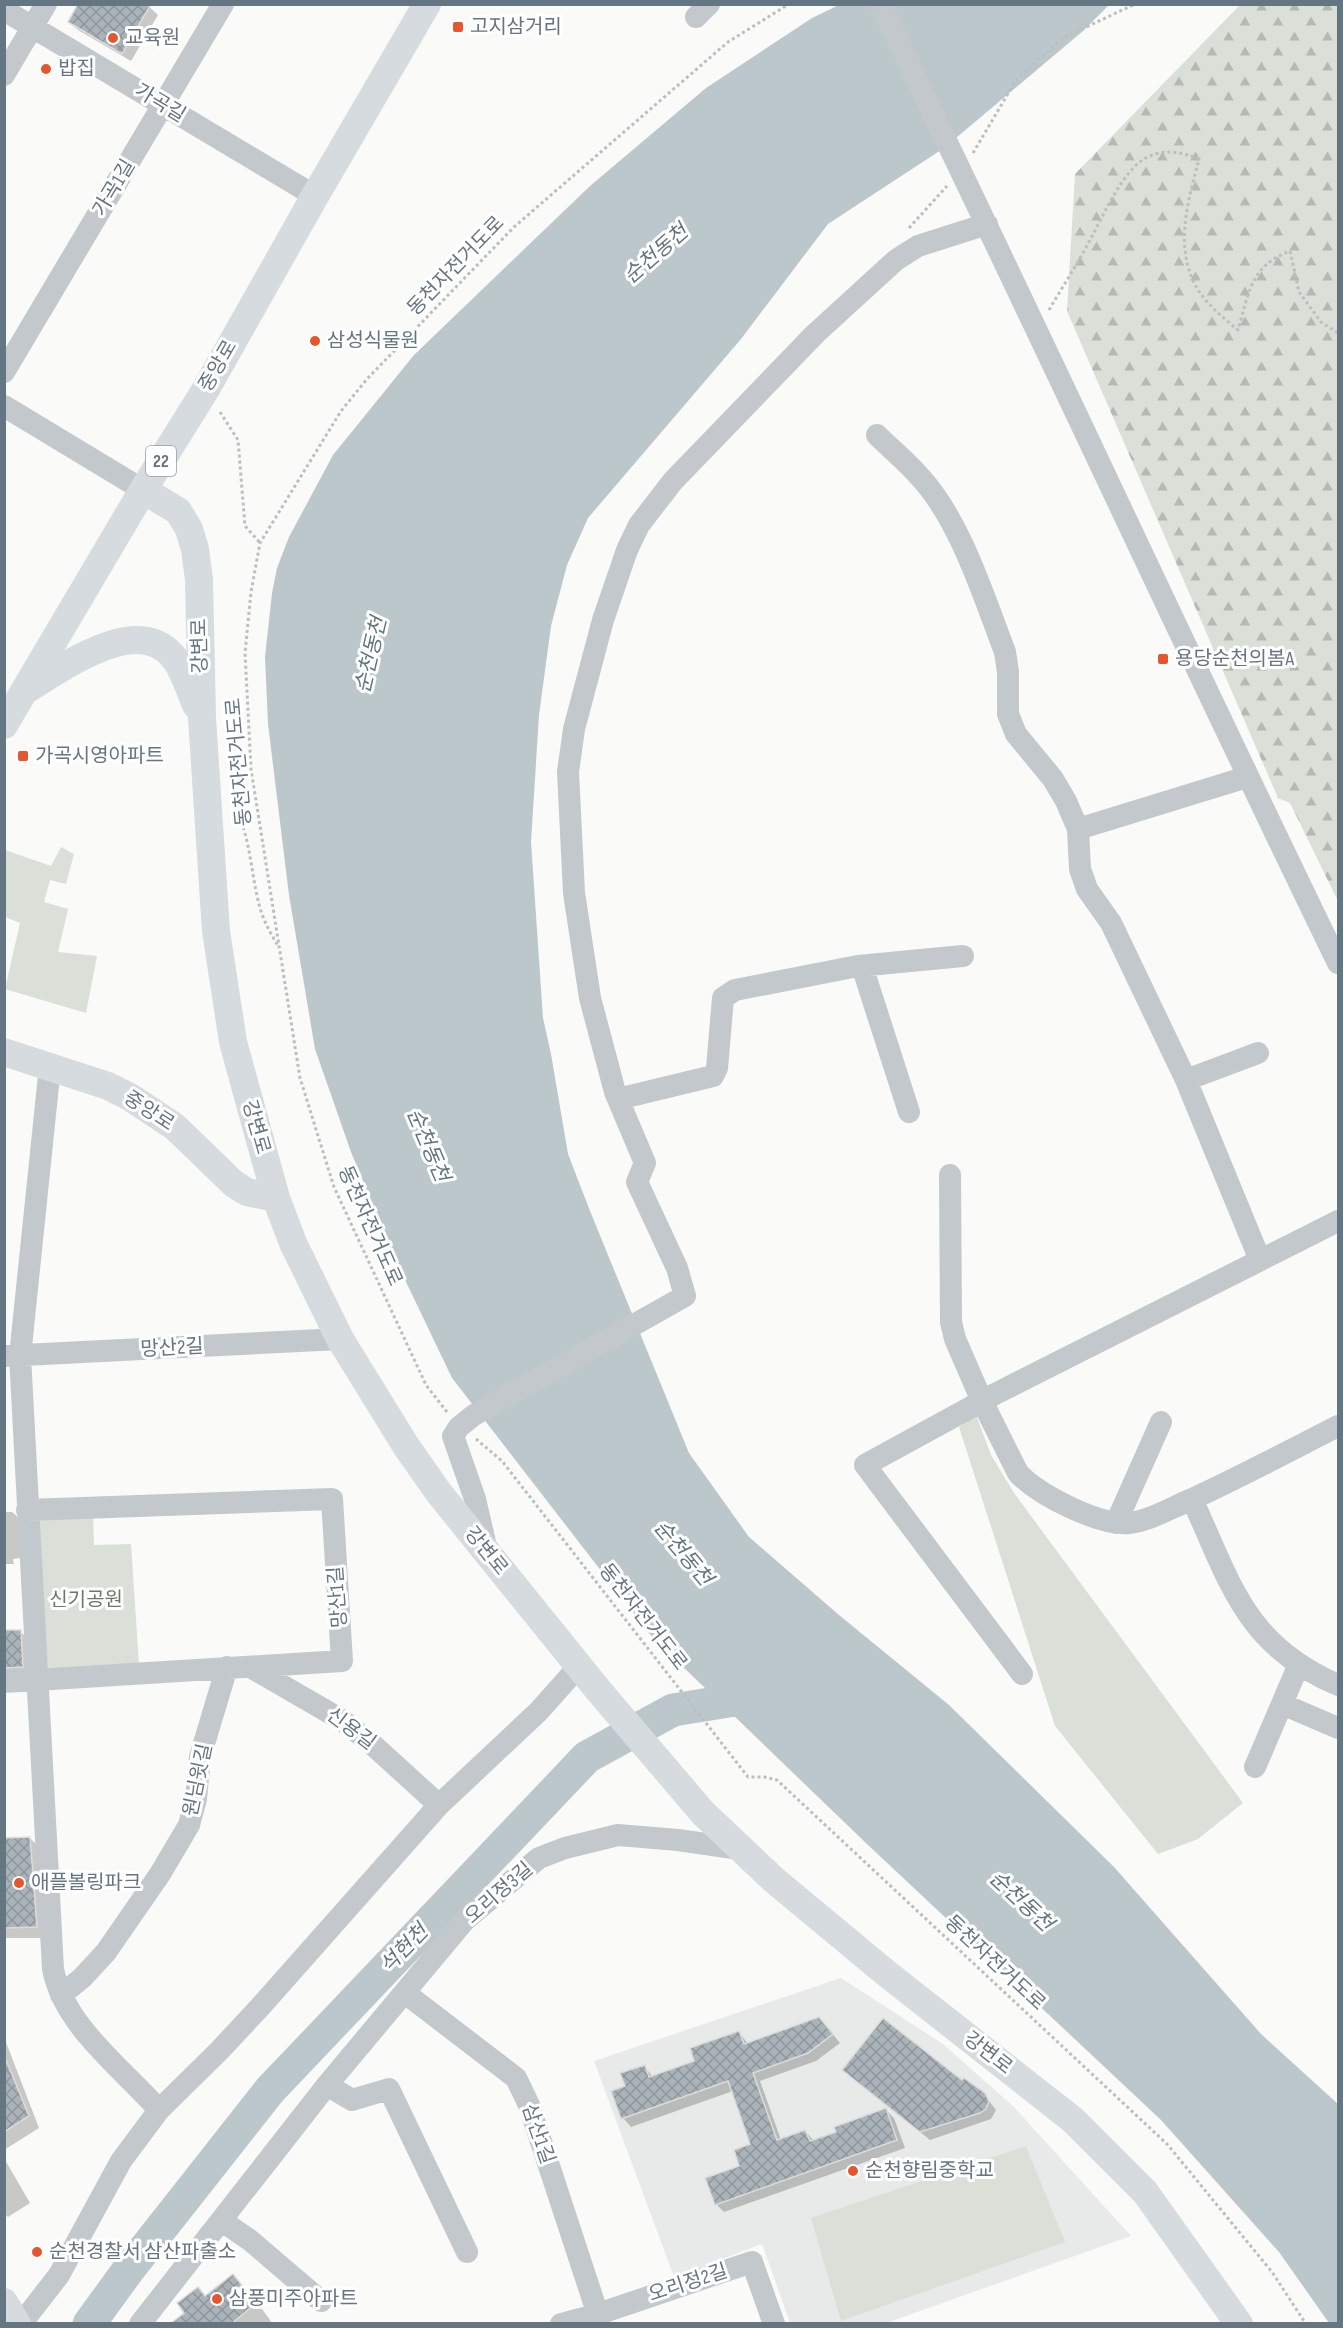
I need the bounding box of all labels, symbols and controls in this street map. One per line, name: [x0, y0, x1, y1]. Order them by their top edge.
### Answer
place label: 고지삼거리: [470, 15, 562, 39]
marker: 고지삼거리: [451, 20, 465, 34]
place label: 교육원: [125, 26, 180, 50]
marker: 교육원: [106, 31, 120, 45]
place label: 밥집: [58, 57, 95, 81]
marker: 밥집: [39, 62, 53, 76]
street label: 가곡길: [130, 78, 190, 128]
street label: 가곡1길: [88, 155, 140, 221]
street label: 동천자전거도로: [403, 211, 509, 321]
water label: 순천동천: [619, 217, 695, 289]
place label: 삼성식물원: [327, 329, 419, 353]
marker: 삼성식물원: [308, 334, 322, 348]
street label: 중앙로: [194, 336, 242, 396]
road number: 22: [146, 446, 176, 476]
water label: 순천동천: [350, 612, 392, 695]
street label: 강변로: [188, 618, 212, 674]
place label: 용당순천의봄A: [1175, 647, 1294, 671]
marker: 용당순천의봄A: [1156, 652, 1170, 666]
street label: 동천자전거도로: [221, 697, 257, 827]
place label: 가곡시영아파트: [35, 744, 164, 768]
marker: 가곡시영아파트: [16, 749, 30, 763]
street label: 중앙로: [119, 1086, 179, 1136]
street label: 강변로: [237, 1097, 275, 1157]
water label: 순천동천: [401, 1105, 456, 1188]
street label: 동천자전거도로: [333, 1162, 407, 1290]
street label: 망산2길: [140, 1334, 204, 1362]
water label: 순천동천: [649, 1515, 719, 1593]
street label: 강변로: [459, 1522, 513, 1580]
street label: 동천자전거도로: [594, 1559, 692, 1675]
street label: 망산1길: [324, 1565, 352, 1629]
park label: 신기공원: [49, 1588, 123, 1612]
street label: 신용길: [322, 1703, 380, 1755]
street label: 원님윗길: [179, 1742, 217, 1818]
street label: 오리정3길: [460, 1857, 538, 1929]
water label: 순천동천: [984, 1866, 1060, 1938]
place label: 애플볼링파크: [31, 1871, 141, 1895]
marker: 애플볼링파크: [12, 1876, 26, 1890]
street label: 동천자전거도로: [940, 1910, 1050, 2016]
water label: 석현천: [375, 1918, 435, 1979]
street label: 강변로: [959, 2027, 1017, 2079]
street label: 삼산1길: [517, 2101, 559, 2167]
place label: 순천향림중학교: [865, 2159, 994, 2183]
marker: 순천향림중학교: [846, 2164, 860, 2178]
place label: 순천경찰서 삼산파출소: [49, 2240, 236, 2264]
marker: 순천경찰서 삼산파출소: [30, 2245, 44, 2259]
street label: 오리정2길: [645, 2259, 731, 2307]
place label: 삼풍미주아파트: [229, 2287, 358, 2311]
marker: 삼풍미주아파트: [210, 2292, 224, 2306]

